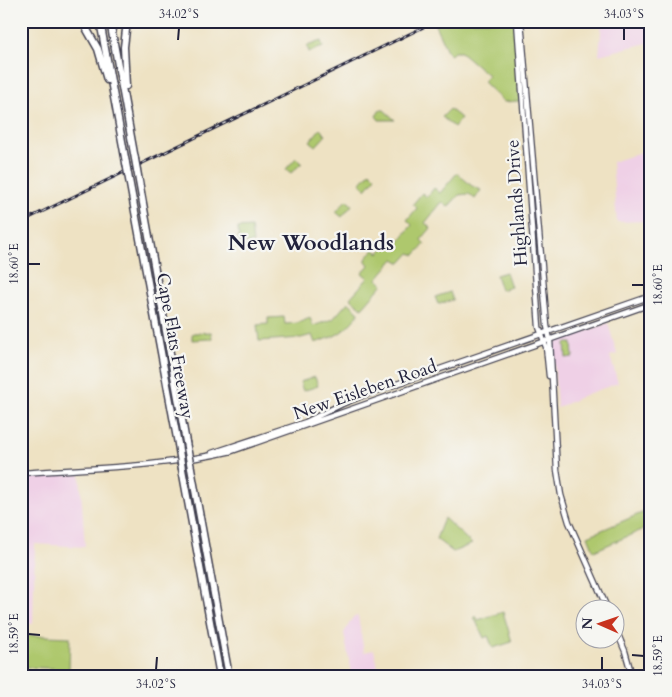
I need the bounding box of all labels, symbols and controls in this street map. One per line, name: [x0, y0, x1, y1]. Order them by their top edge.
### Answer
text: 34.02°S: [159, 6, 199, 22]
text: 34.03°S: [604, 6, 644, 22]
street label: Highlands Drive: [500, 139, 534, 267]
district label: New Woodlands: [228, 228, 394, 258]
text: 18.60°E: [6, 243, 22, 285]
text: 18.60°E: [650, 264, 666, 306]
street label: Cape Flats Freeway: [150, 271, 200, 422]
street label: New Eisleben Road: [290, 354, 440, 426]
north arrow: [574, 600, 624, 650]
text: 18.59°E: [6, 613, 22, 655]
text: N: [578, 617, 597, 630]
text: 18.59°E: [650, 635, 666, 677]
text: 34.02°S: [136, 676, 176, 692]
text: 34.03°S: [582, 676, 622, 692]

